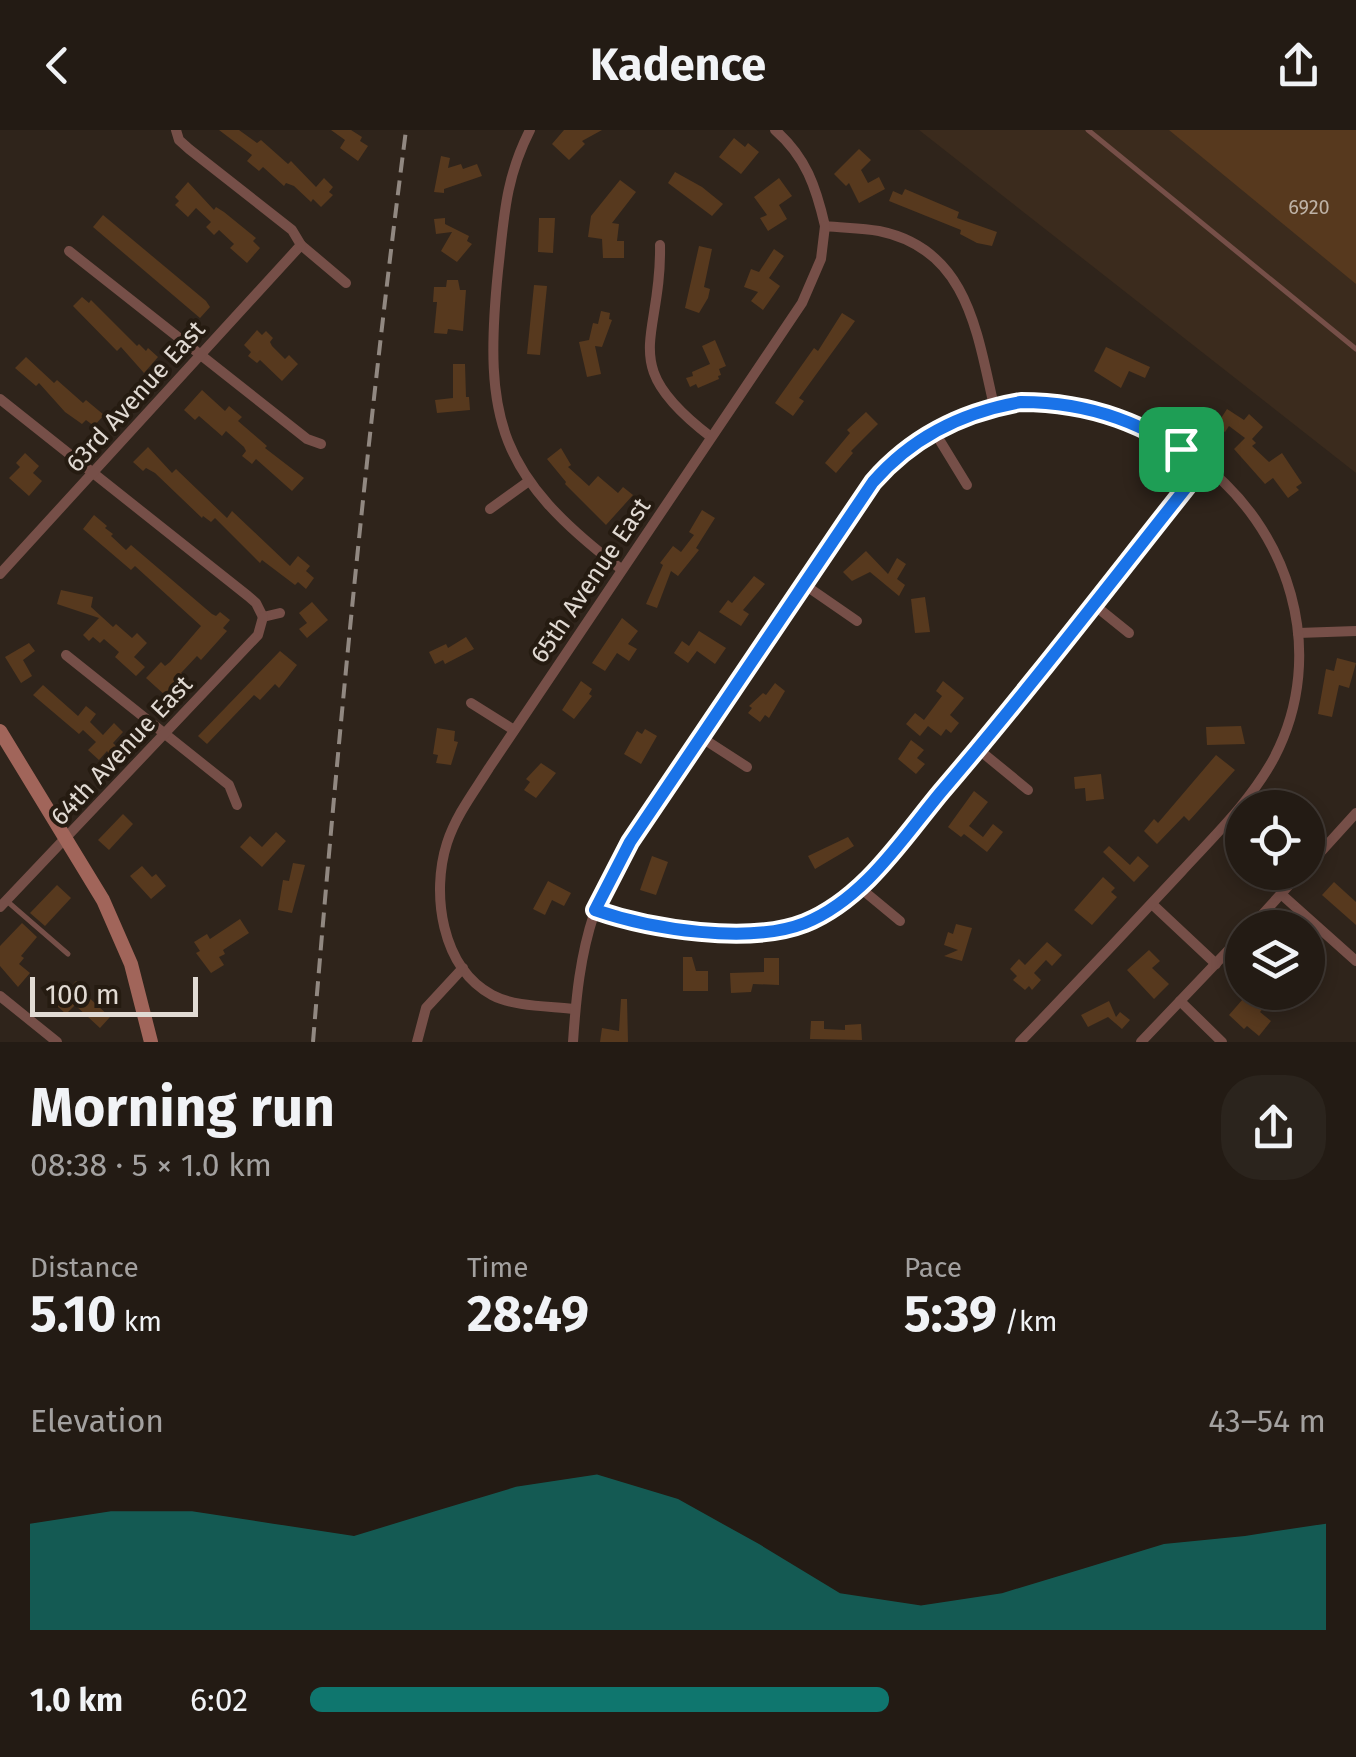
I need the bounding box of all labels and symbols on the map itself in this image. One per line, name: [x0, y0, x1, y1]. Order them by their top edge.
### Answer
house number: 6920: [1288, 195, 1330, 219]
street label: 63rd Avenue East: [60, 314, 212, 478]
pin: [1139, 407, 1224, 492]
street label: 65th Avenue East: [525, 492, 658, 669]
street label: 64th Avenue East: [45, 669, 199, 832]
scale bar: [30, 972, 198, 1016]

